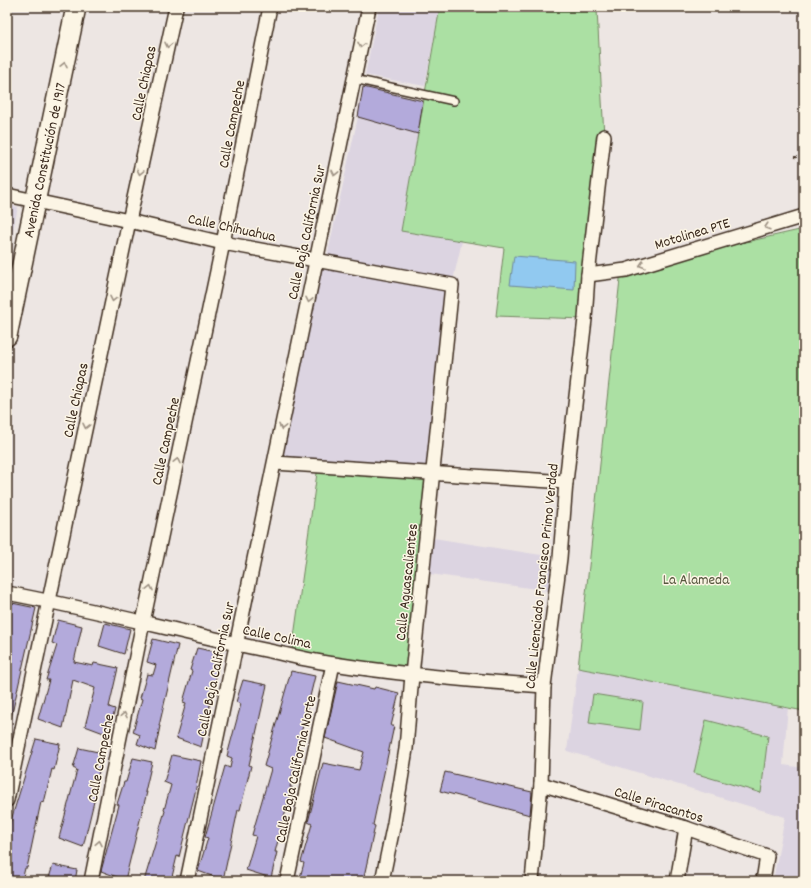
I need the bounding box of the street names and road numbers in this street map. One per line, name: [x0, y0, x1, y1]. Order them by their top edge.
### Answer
street label: Calle Chiapas: [126, 44, 164, 123]
street label: Calle Campeche: [214, 78, 252, 170]
street label: Avenida Constitución de 1917: [19, 81, 73, 240]
street label: Calle Baja California Sur: [283, 163, 333, 302]
street label: Calle Chihuahua: [186, 209, 279, 249]
street label: Motolinea PTE: [652, 213, 733, 257]
street label: Calle Chiapas: [58, 361, 96, 440]
street label: Calle Campeche: [147, 395, 187, 487]
street label: Calle Licenciado Francisco Primo Verdad: [520, 462, 566, 690]
street label: Calle Aguascalientes: [391, 523, 425, 642]
street label: Calle Baja California Sur: [192, 600, 242, 739]
street label: Calle Colima: [240, 620, 314, 656]
street label: Calle Baja California Norte: [271, 693, 323, 845]
street label: Calle Campeche: [83, 712, 121, 804]
street label: Calle Piracantos: [611, 782, 706, 830]

